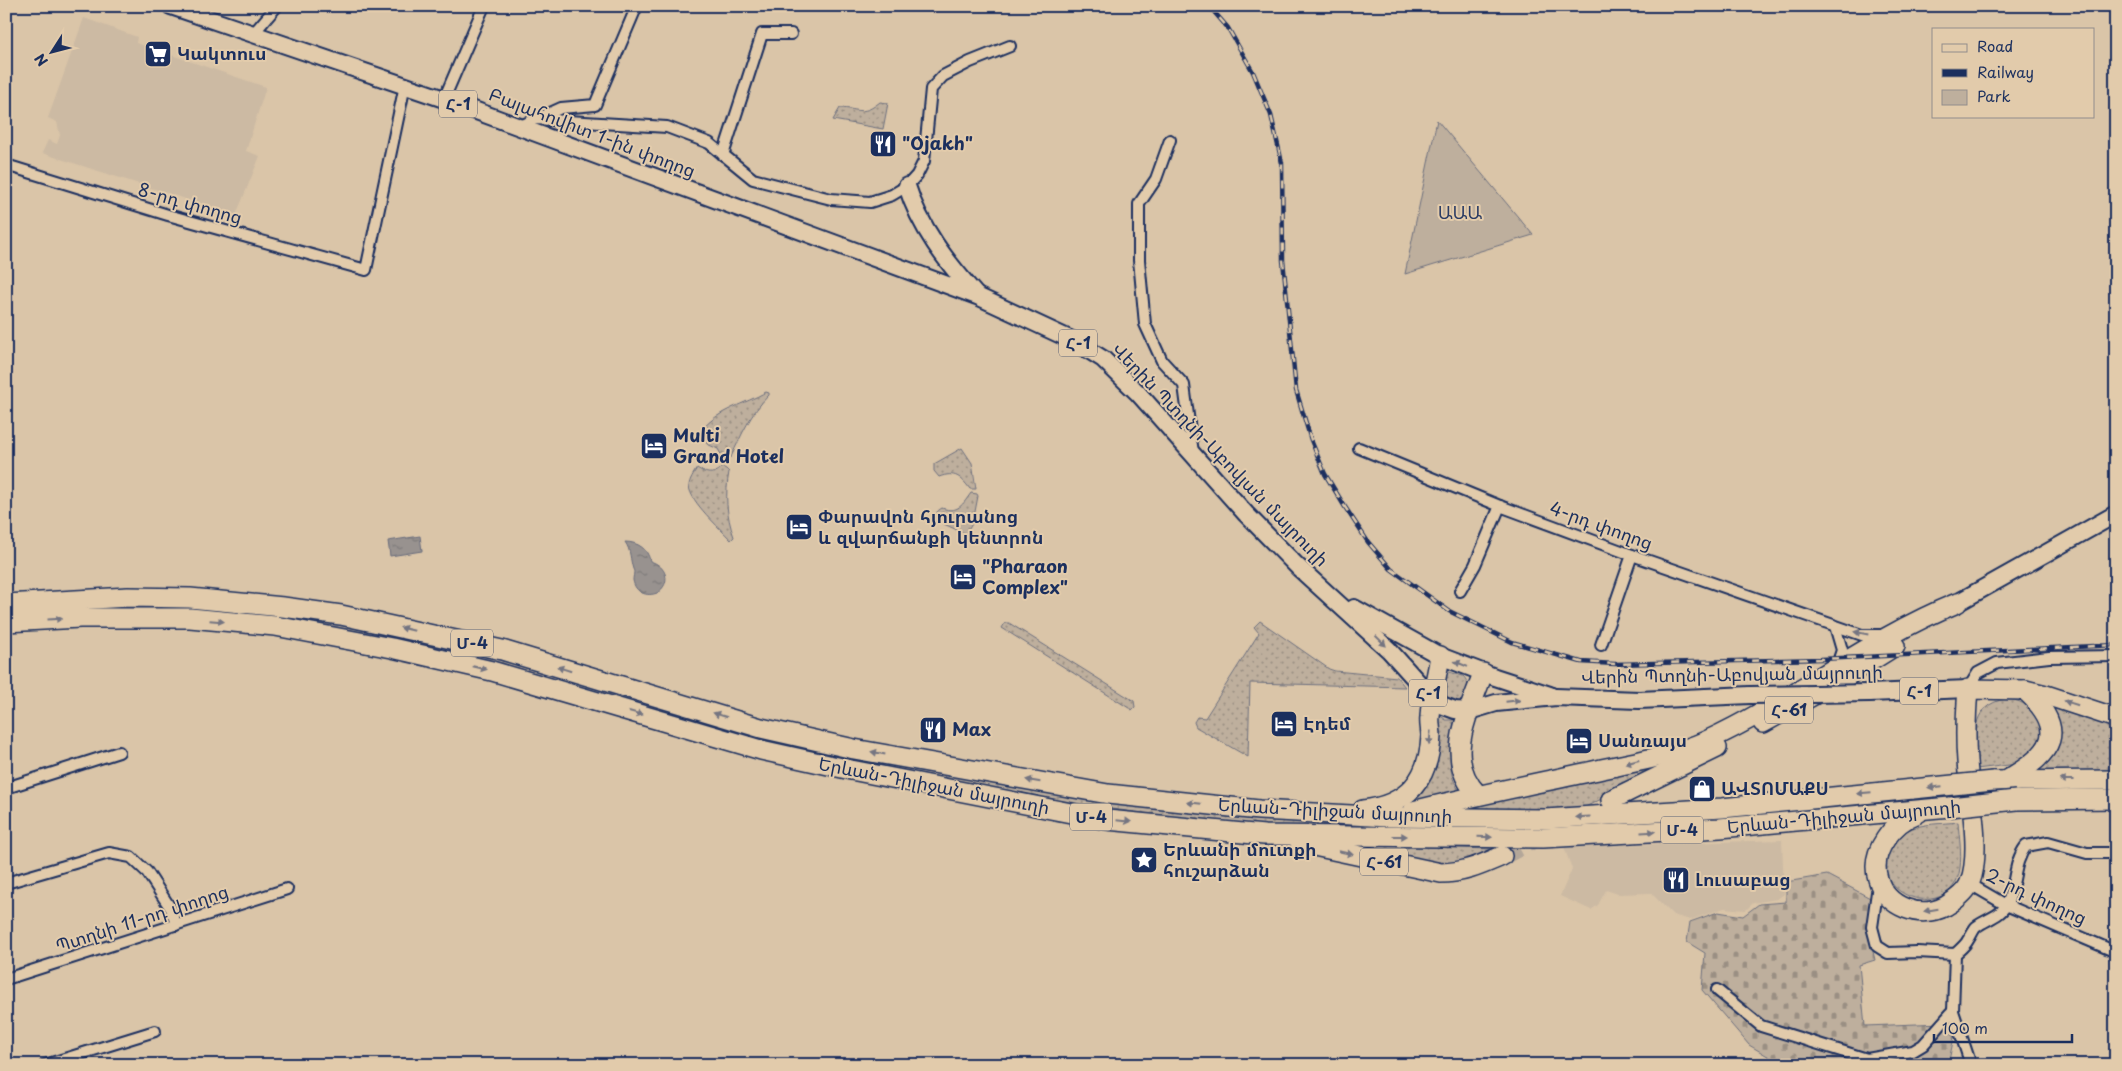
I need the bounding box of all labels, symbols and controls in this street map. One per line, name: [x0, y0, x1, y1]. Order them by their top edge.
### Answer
north arrow: [28, 28, 78, 78]
legend: [1932, 28, 2094, 118]
text: Road: [1977, 34, 2013, 57]
supermarket icon: Կակտուս: [143, 39, 173, 69]
place label: Կակտուս: [177, 39, 267, 66]
text: N: [29, 49, 53, 71]
text: Railway: [1977, 60, 2034, 83]
street label: Բալահովիտ 1-ին փողոց: [485, 80, 700, 184]
text: Park: [1977, 84, 2011, 107]
road number: Հ-1: [439, 90, 477, 118]
restaurant icon: "Ojakh": [868, 129, 898, 159]
place label: "Ojakh": [902, 129, 973, 156]
street label: 8-րդ փողոց: [135, 175, 246, 230]
park label: ԱԱԱ: [1438, 198, 1482, 225]
road number: Հ-1: [1059, 329, 1097, 356]
street label: Վերին Պտղնի-Աբովյան մայրուղի: [1106, 336, 1336, 572]
place label: Multi Grand Hotel: [673, 421, 784, 469]
hotel icon: Multi Grand Hotel: [639, 431, 669, 461]
street label: 4-րդ փողոց: [1546, 493, 1657, 556]
place label: Փարավոն հյուրանոց և զվարճանքի կենտրոն: [818, 502, 1043, 550]
hotel icon: Փարավոն հյուրանոց և զվարճանքի կենտրոն: [784, 512, 814, 542]
place label: "Pharaon Complex": [982, 552, 1068, 600]
hotel icon: "Pharaon Complex": [948, 562, 978, 592]
one-way arrow: [47, 615, 63, 623]
one-way arrow: [210, 617, 226, 625]
one-way arrow: [399, 624, 415, 632]
one-way arrow: [1853, 629, 1869, 637]
road number: Մ-4: [451, 630, 493, 656]
one-way arrow: [1374, 635, 1386, 647]
street label: Վերին Պտղնի-Աբովյան մայրուղի: [1581, 657, 1883, 690]
one-way arrow: [1453, 660, 1468, 668]
one-way arrow: [473, 664, 488, 672]
one-way arrow: [557, 664, 572, 672]
road number: Հ-1: [1900, 678, 1938, 704]
road number: Հ-1: [1409, 680, 1447, 706]
road number: Հ-61: [1765, 696, 1813, 724]
one-way arrow: [1505, 697, 1521, 705]
one-way arrow: [2063, 699, 2078, 707]
hotel icon: Էդեմ: [1269, 709, 1299, 739]
place label: Էդեմ: [1303, 709, 1351, 736]
one-way arrow: [629, 710, 644, 718]
one-way arrow: [712, 711, 727, 719]
restaurant icon: Max: [918, 715, 948, 745]
place label: Max: [952, 715, 991, 742]
hotel icon: Սանռայս: [1564, 726, 1594, 756]
place label: Սանռայս: [1598, 726, 1687, 753]
one-way arrow: [1425, 731, 1433, 747]
street label: Երևան-Դիլիջան մայրուղի: [816, 749, 1052, 820]
one-way arrow: [870, 749, 886, 757]
one-way arrow: [1625, 758, 1640, 766]
shop icon: ԱՎՏՈՄԱՔՍ: [1687, 774, 1717, 804]
place label: ԱՎՏՈՄԱՔՍ: [1721, 774, 1829, 801]
one-way arrow: [2059, 776, 2075, 784]
one-way arrow: [1024, 777, 1040, 785]
one-way arrow: [1927, 783, 1943, 791]
one-way arrow: [1856, 789, 1872, 797]
street label: Երևան-Դիլիջան մայրուղի: [1217, 790, 1453, 829]
street label: Երևան-Դիլիջան մայրուղի: [1726, 792, 1962, 839]
one-way arrow: [1185, 799, 1201, 807]
road number: Մ-4: [1070, 804, 1112, 830]
one-way arrow: [1575, 813, 1591, 821]
road number: Մ-4: [1661, 816, 1703, 844]
one-way arrow: [1116, 817, 1132, 825]
one-way arrow: [1640, 828, 1656, 836]
one-way arrow: [1393, 832, 1409, 840]
one-way arrow: [1478, 833, 1494, 841]
place label: Երևանի մուտքի հուշարձան: [1163, 835, 1317, 883]
place icon: Երևանի մուտքի հուշարձան: [1129, 845, 1159, 875]
one-way arrow: [1338, 849, 1354, 857]
road number: Հ-61: [1360, 849, 1408, 876]
street label: 2-րդ փողոց: [1982, 860, 2092, 931]
restaurant icon: Լուսաբաց: [1661, 865, 1691, 895]
place label: Լուսաբաց: [1695, 865, 1791, 892]
street label: Պտղնի 11-րդ փողոց: [52, 877, 232, 958]
one-way arrow: [1923, 906, 1938, 914]
scale bar: [1934, 1011, 2072, 1043]
text: 100 m: [1942, 1016, 1988, 1039]

